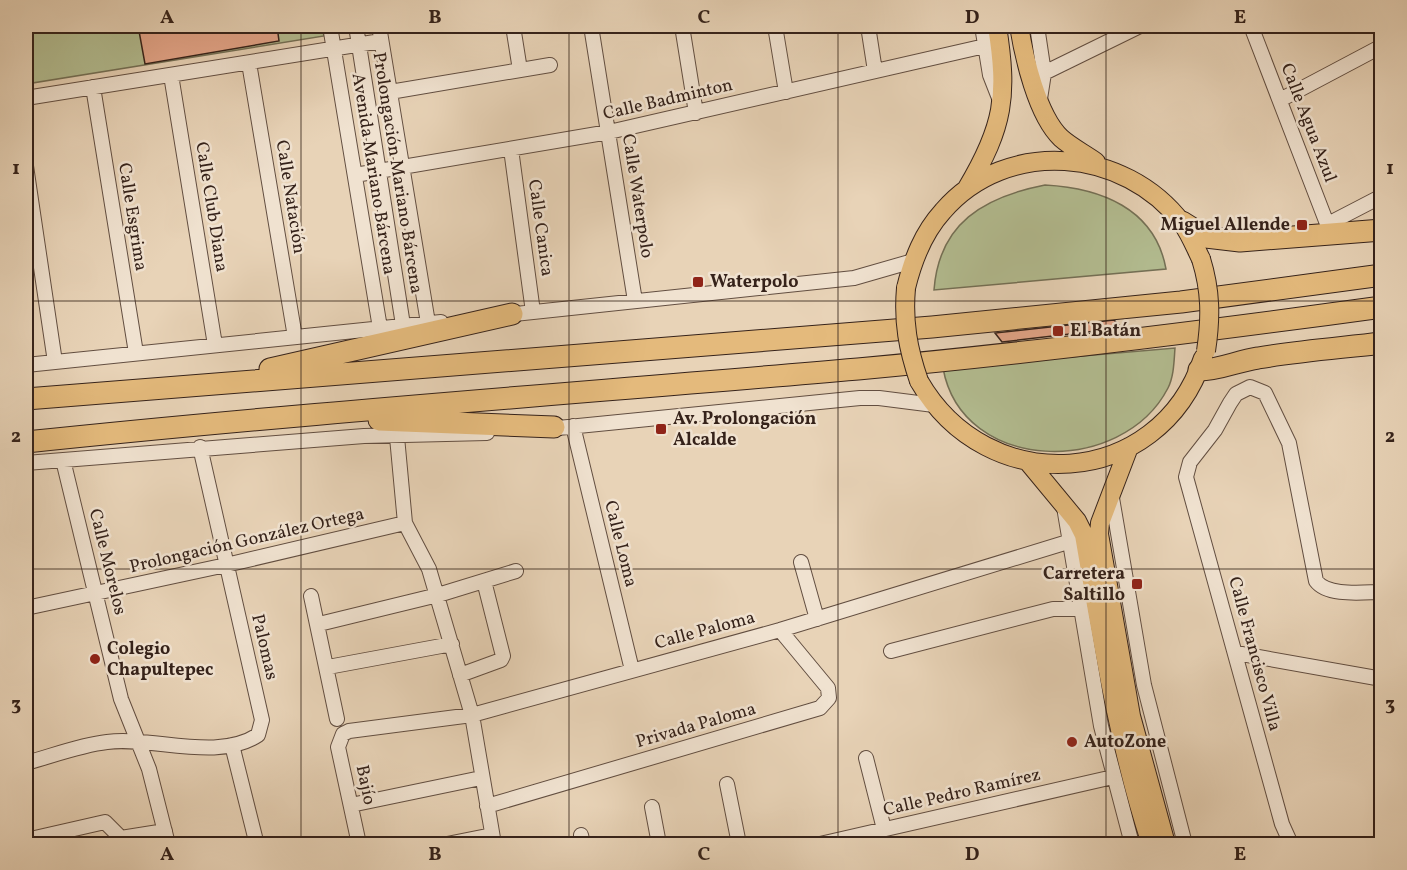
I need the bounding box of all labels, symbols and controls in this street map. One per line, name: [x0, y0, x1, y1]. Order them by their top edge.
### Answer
text: A: [160, 4, 174, 32]
text: B: [428, 4, 442, 32]
text: C: [698, 4, 711, 32]
text: D: [965, 4, 979, 32]
text: E: [1234, 4, 1246, 32]
street label: Prolongación Mariano Bárcena: [366, 50, 428, 296]
street label: Calle Agua Azul: [1274, 60, 1342, 186]
street label: Avenida Mariano Bárcena: [345, 71, 401, 277]
street label: Calle Badminton: [601, 73, 736, 127]
street label: Calle Waterpolo: [615, 132, 659, 260]
street label: Calle Natación: [269, 138, 311, 256]
street label: Calle Club Diana: [188, 140, 234, 274]
text: 1: [12, 155, 20, 183]
text: 1: [1386, 155, 1394, 183]
street label: Calle Esgrima: [111, 161, 153, 273]
street label: Calle Canica: [521, 178, 559, 278]
place label: Miguel Allende: [1161, 213, 1290, 238]
marker: Miguel Allende: [1295, 218, 1309, 232]
place label: Waterpolo: [710, 270, 799, 295]
marker: Waterpolo: [691, 275, 705, 289]
place label: El Batán: [1070, 319, 1141, 344]
marker: El Batán: [1051, 324, 1065, 338]
place label: Av. Prolongación Alcalde: [673, 407, 817, 453]
marker: Av. Prolongación Alcalde: [654, 422, 668, 436]
text: 2: [11, 423, 21, 451]
text: 2: [1385, 423, 1395, 451]
street label: Calle Loma: [597, 498, 643, 590]
street label: Prolongación González Ortega: [127, 502, 367, 580]
street label: Calle Morelos: [82, 506, 132, 618]
place label: Carretera Saltillo: [1043, 562, 1125, 608]
street label: Calle Francisco Villa: [1221, 574, 1287, 734]
marker: Carretera Saltillo: [1130, 577, 1144, 591]
street label: Calle Paloma: [652, 606, 758, 656]
street label: Palomas: [244, 612, 284, 682]
place label: Colegio Chapultepec: [107, 637, 213, 683]
marker: Colegio Chapultepec: [88, 652, 102, 666]
text: 3: [11, 691, 21, 719]
text: 3: [1385, 691, 1395, 719]
street label: Privada Paloma: [633, 697, 759, 755]
place label: AutoZone: [1084, 730, 1166, 755]
marker: AutoZone: [1065, 735, 1079, 749]
street label: Bajío: [349, 763, 381, 807]
street label: Calle Pedro Ramírez: [881, 763, 1043, 823]
text: A: [160, 841, 174, 869]
text: B: [428, 841, 442, 869]
text: C: [698, 841, 711, 869]
text: D: [965, 841, 979, 869]
text: E: [1234, 841, 1246, 869]

